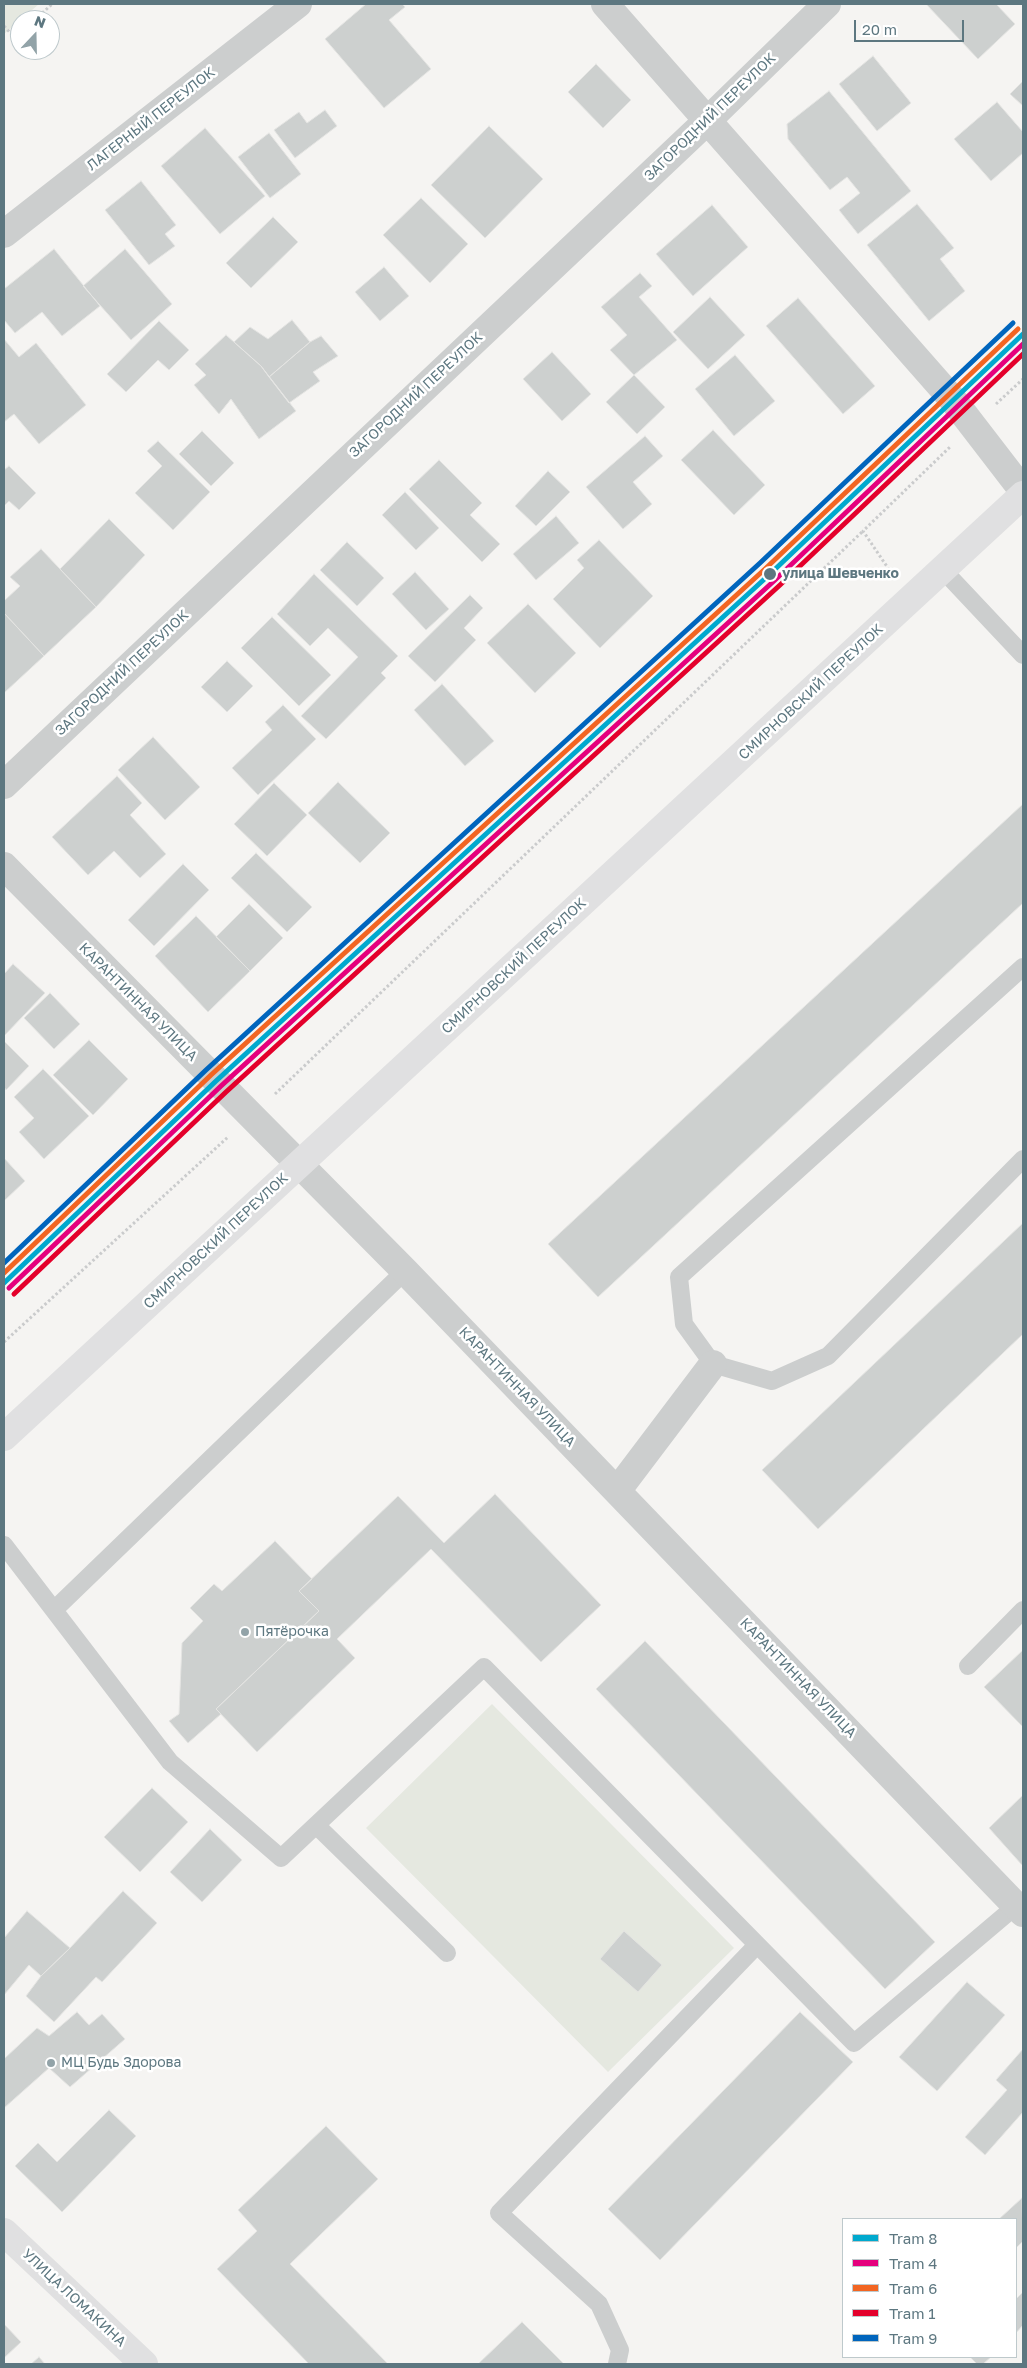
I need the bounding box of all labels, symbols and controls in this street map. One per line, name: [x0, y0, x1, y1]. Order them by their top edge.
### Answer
north arrow: [10, 10, 60, 60]
scale bar: [857, 10, 967, 42]
text: N: [32, 12, 48, 31]
text: 20 m: [862, 20, 897, 38]
street label: ЗАГОРОДНИЙ ПЕРЕУЛОК: [641, 50, 779, 184]
street label: ЛАГЕРНЫЙ ПЕРЕУЛОК: [84, 64, 218, 174]
street label: ЗАГОРОДНИЙ ПЕРЕУЛОК: [346, 329, 486, 461]
marker: улица Шевченко: [762, 566, 778, 582]
place label: улица Шевченко: [782, 566, 899, 582]
street label: ЗАГОРОДНИЙ ПЕРЕУЛОК: [52, 607, 192, 739]
street label: СМИРНОВСКИЙ ПЕРЕУЛОК: [735, 621, 887, 763]
street label: СМИРНОВСКИЙ ПЕРЕУЛОК: [438, 895, 590, 1037]
street label: КАРАНТИННАЯ УЛИЦА: [75, 939, 201, 1065]
street label: СМИРНОВСКИЙ ПЕРЕУЛОК: [140, 1170, 292, 1312]
street label: КАРАНТИННАЯ УЛИЦА: [455, 1324, 579, 1450]
street label: КАРАНТИННАЯ УЛИЦА: [736, 1615, 860, 1741]
place label: Пятёрочка: [255, 1624, 329, 1640]
marker: Пятёрочка: [239, 1626, 251, 1638]
place label: МЦ Будь Здорова: [61, 2055, 181, 2071]
marker: МЦ Будь Здорова: [45, 2057, 57, 2069]
legend: [842, 2218, 1017, 2358]
text: Tram 8: [889, 2229, 937, 2247]
street label: УЛИЦА ЛОМАКИНА: [19, 2246, 129, 2350]
text: Tram 4: [889, 2254, 937, 2272]
text: Tram 6: [889, 2279, 937, 2297]
text: Tram 1: [889, 2304, 935, 2322]
text: Tram 9: [889, 2329, 937, 2347]

